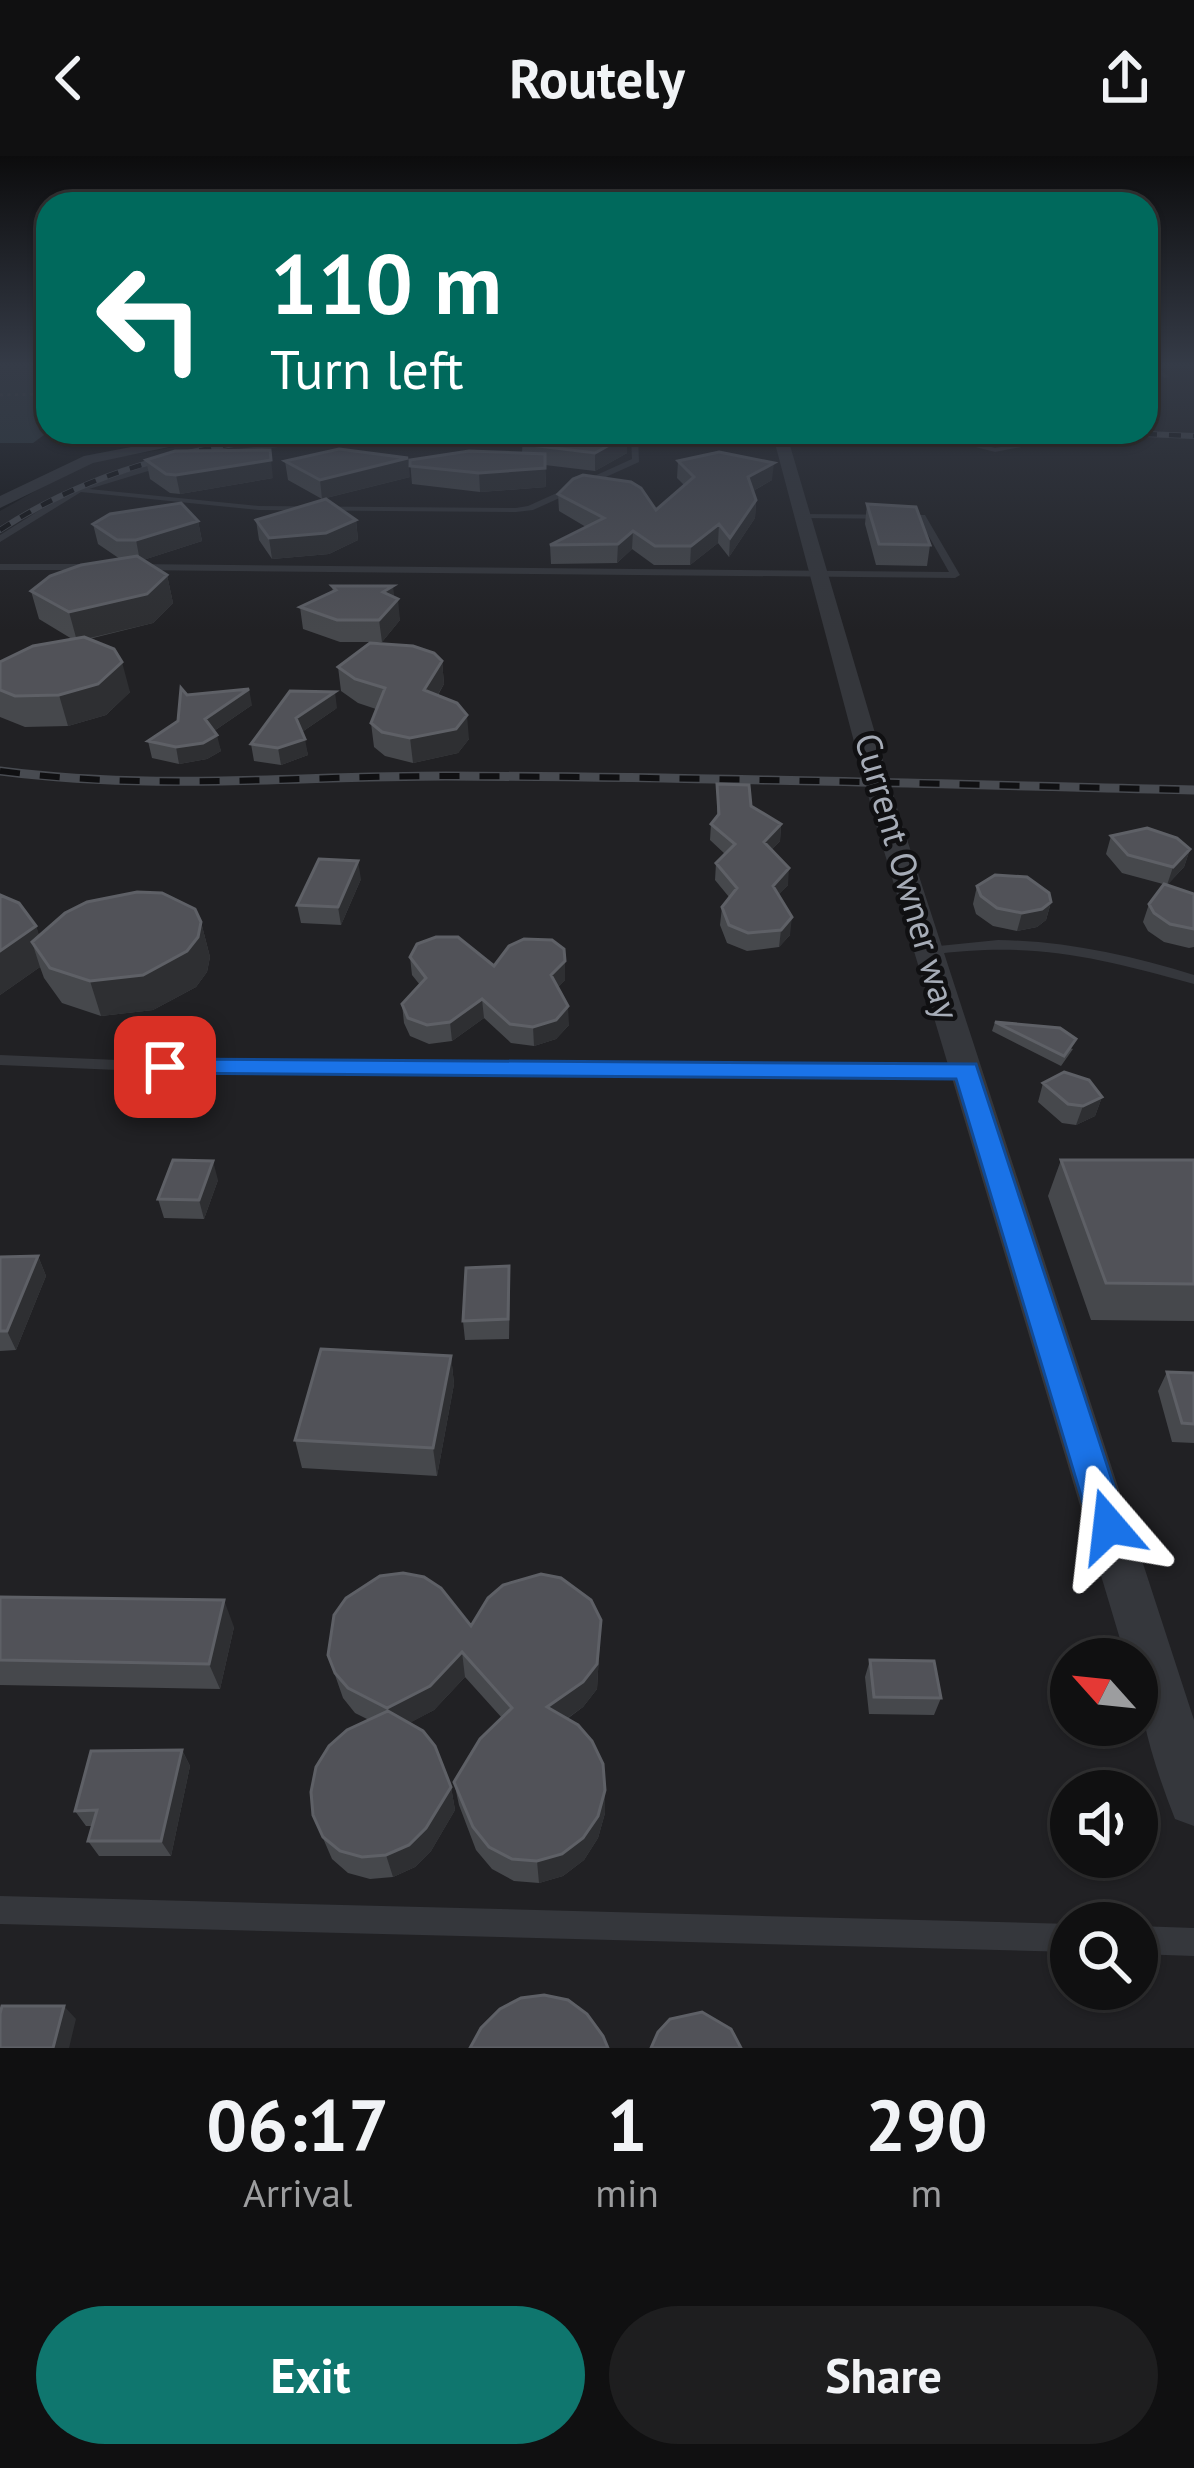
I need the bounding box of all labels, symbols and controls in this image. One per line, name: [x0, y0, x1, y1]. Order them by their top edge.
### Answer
text: Routely: [509, 43, 685, 113]
icon: back: [36, 45, 102, 111]
icon: share: [1092, 45, 1158, 111]
text: 110 m: [270, 228, 502, 337]
icon: left: [72, 240, 228, 396]
text: Turn left: [270, 334, 464, 404]
street label: Current Owner way: [845, 727, 971, 1025]
pin: [114, 1016, 216, 1118]
icon: arrive: [132, 1034, 198, 1100]
position arrow: [1046, 1463, 1172, 1589]
north arrow: [1050, 1638, 1158, 1746]
map controls: [1050, 1638, 1158, 2010]
button: sound: [1050, 1770, 1158, 1878]
button: search: [1050, 1902, 1158, 2010]
text: 06:17: [206, 2078, 389, 2171]
text: 1: [607, 2078, 648, 2171]
text: 290: [865, 2078, 988, 2171]
text: Arrival: [243, 2167, 352, 2218]
text: min: [595, 2167, 659, 2218]
text: m: [911, 2167, 942, 2218]
button: Exit: [36, 2306, 585, 2444]
button: Share: [609, 2306, 1158, 2444]

